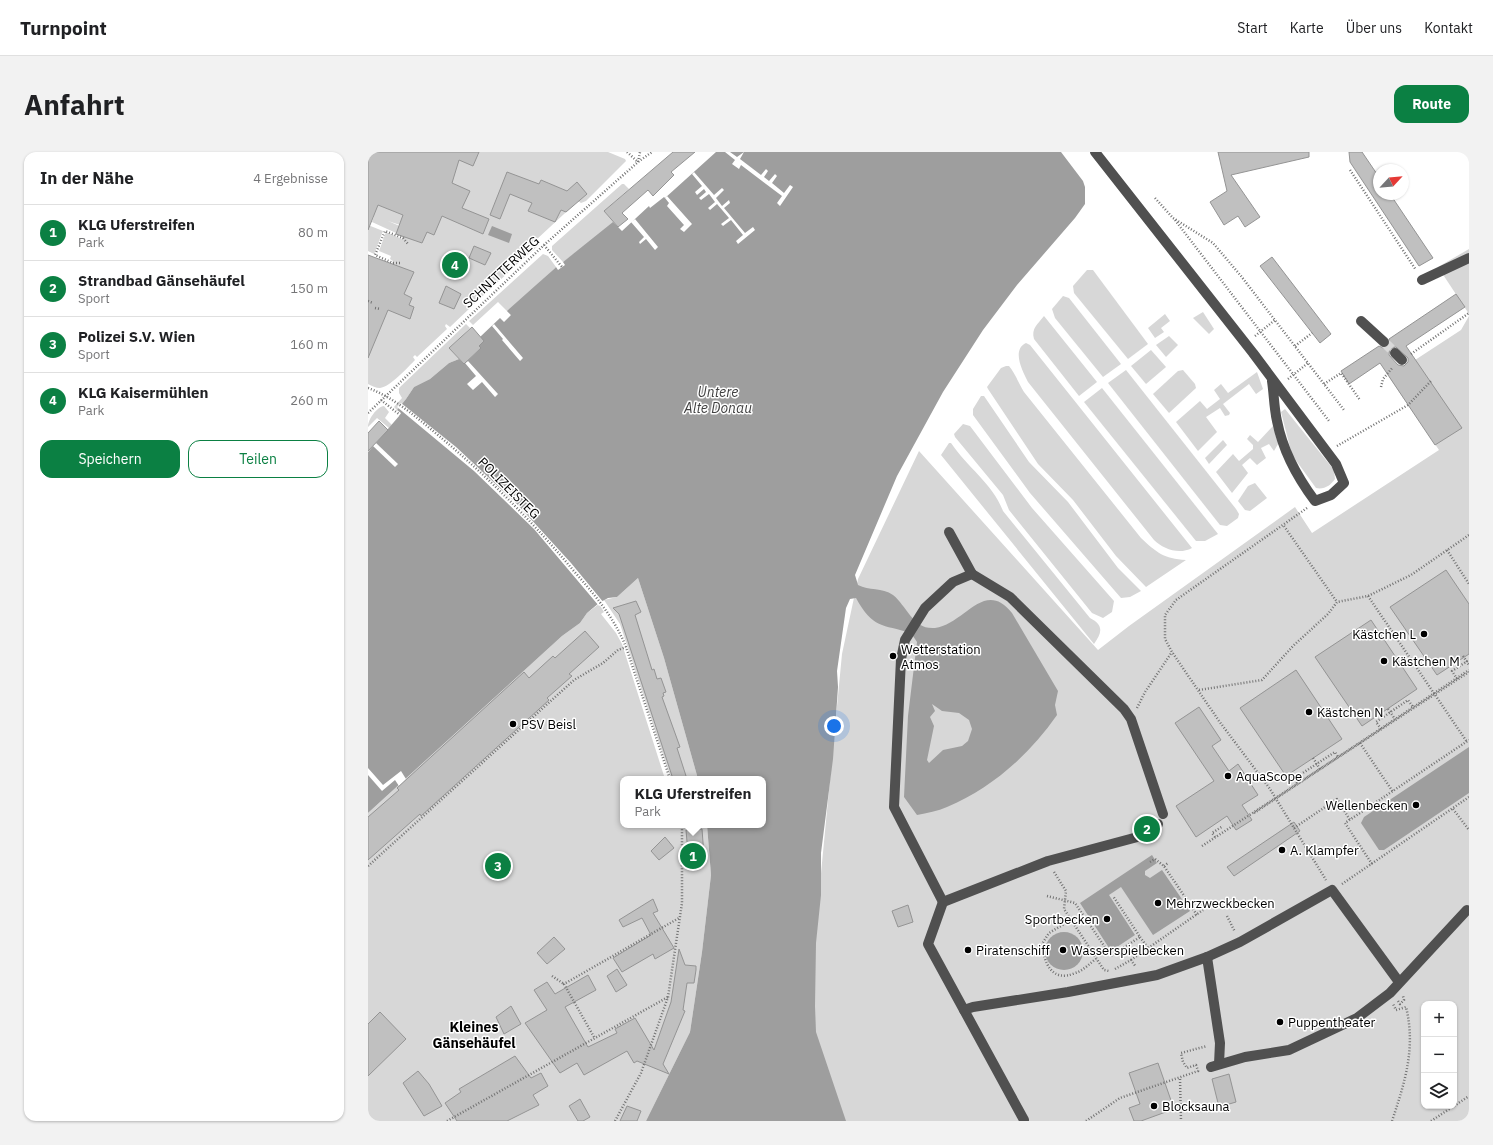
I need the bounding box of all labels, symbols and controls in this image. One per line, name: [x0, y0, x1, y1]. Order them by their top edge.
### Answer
text: Turnpoint: [20, 16, 107, 40]
text: Start: [1237, 19, 1268, 37]
text: Karte: [1290, 19, 1324, 37]
text: Über uns: [1346, 19, 1402, 37]
text: Kontakt: [1424, 19, 1473, 37]
button: Route: [1394, 85, 1469, 123]
text: Anfahrt: [24, 86, 125, 123]
north arrow: [1373, 164, 1409, 200]
text: In der Nähe: [40, 167, 134, 189]
text: 4 Ergebnisse: [253, 170, 328, 187]
text: KLG Uferstreifen: [78, 215, 195, 234]
text: 1: [49, 224, 57, 241]
text: 80 m: [298, 224, 328, 241]
street label: SCHNITTERWEG: [459, 232, 543, 312]
text: Park: [78, 234, 104, 251]
pin: 4: [442, 250, 468, 280]
text: Strandbad Gänsehäufel: [78, 271, 245, 290]
text: 2: [49, 280, 57, 297]
text: 150 m: [290, 280, 328, 297]
text: Sport: [78, 290, 110, 307]
text: Polizei S.V. Wien: [78, 327, 195, 346]
text: 3: [49, 336, 57, 353]
text: 160 m: [290, 336, 328, 353]
text: Sport: [78, 346, 110, 363]
text: KLG Kaisermühlen: [78, 383, 209, 402]
water label: Untere Alte Donau: [683, 383, 752, 417]
text: 4: [49, 392, 57, 409]
text: 260 m: [290, 392, 328, 409]
text: Park: [78, 402, 104, 419]
button: Speichern: [40, 440, 180, 478]
button: Teilen: [188, 440, 328, 478]
street label: POLIZEISTEG: [475, 454, 543, 522]
place label: Kästchen L: [1352, 626, 1416, 643]
marker: Kästchen L: [1419, 629, 1429, 639]
place label: Wetterstation Atmos: [901, 641, 981, 673]
marker: Wetterstation Atmos: [888, 651, 898, 661]
place label: Kästchen M: [1392, 653, 1460, 670]
marker: Kästchen M: [1379, 656, 1389, 666]
place label: Kästchen N: [1317, 704, 1383, 721]
marker: Kästchen N: [1304, 707, 1314, 717]
place label: PSV Beisl: [521, 716, 577, 733]
your location: [824, 716, 844, 736]
marker: PSV Beisl: [508, 719, 518, 729]
place label: AquaScope: [1236, 768, 1302, 785]
marker: AquaScope: [1223, 771, 1233, 781]
popup: [620, 776, 766, 828]
text: KLG Uferstreifen: [635, 784, 752, 803]
place label: Wellenbecken: [1326, 797, 1408, 814]
marker: Wellenbecken: [1411, 800, 1421, 810]
text: Park: [635, 803, 661, 820]
pin: 2: [1134, 814, 1160, 844]
pin: 1: [680, 841, 706, 871]
place label: A. Klampfer: [1290, 842, 1359, 859]
marker: A. Klampfer: [1277, 845, 1287, 855]
pin: 3: [485, 851, 511, 881]
place label: Mehrzweckbecken: [1166, 895, 1275, 912]
marker: Mehrzweckbecken: [1153, 898, 1163, 908]
place label: Sportbecken: [1025, 911, 1099, 928]
marker: Sportbecken: [1102, 914, 1112, 924]
place label: Piratenschiff: [976, 942, 1050, 959]
place label: Wasserspielbecken: [1071, 942, 1184, 959]
marker: Piratenschiff: [963, 945, 973, 955]
marker: Wasserspielbecken: [1058, 945, 1068, 955]
map controls: [1421, 1001, 1457, 1109]
button: +: [1421, 1001, 1457, 1037]
place label: Puppentheater: [1288, 1014, 1376, 1031]
marker: Puppentheater: [1275, 1017, 1285, 1027]
district label: Kleines Gänsehäufel: [432, 1018, 516, 1052]
button: −: [1421, 1037, 1457, 1073]
button: layers: [1421, 1073, 1457, 1109]
place label: Blocksauna: [1162, 1098, 1230, 1115]
marker: Blocksauna: [1149, 1101, 1159, 1111]

